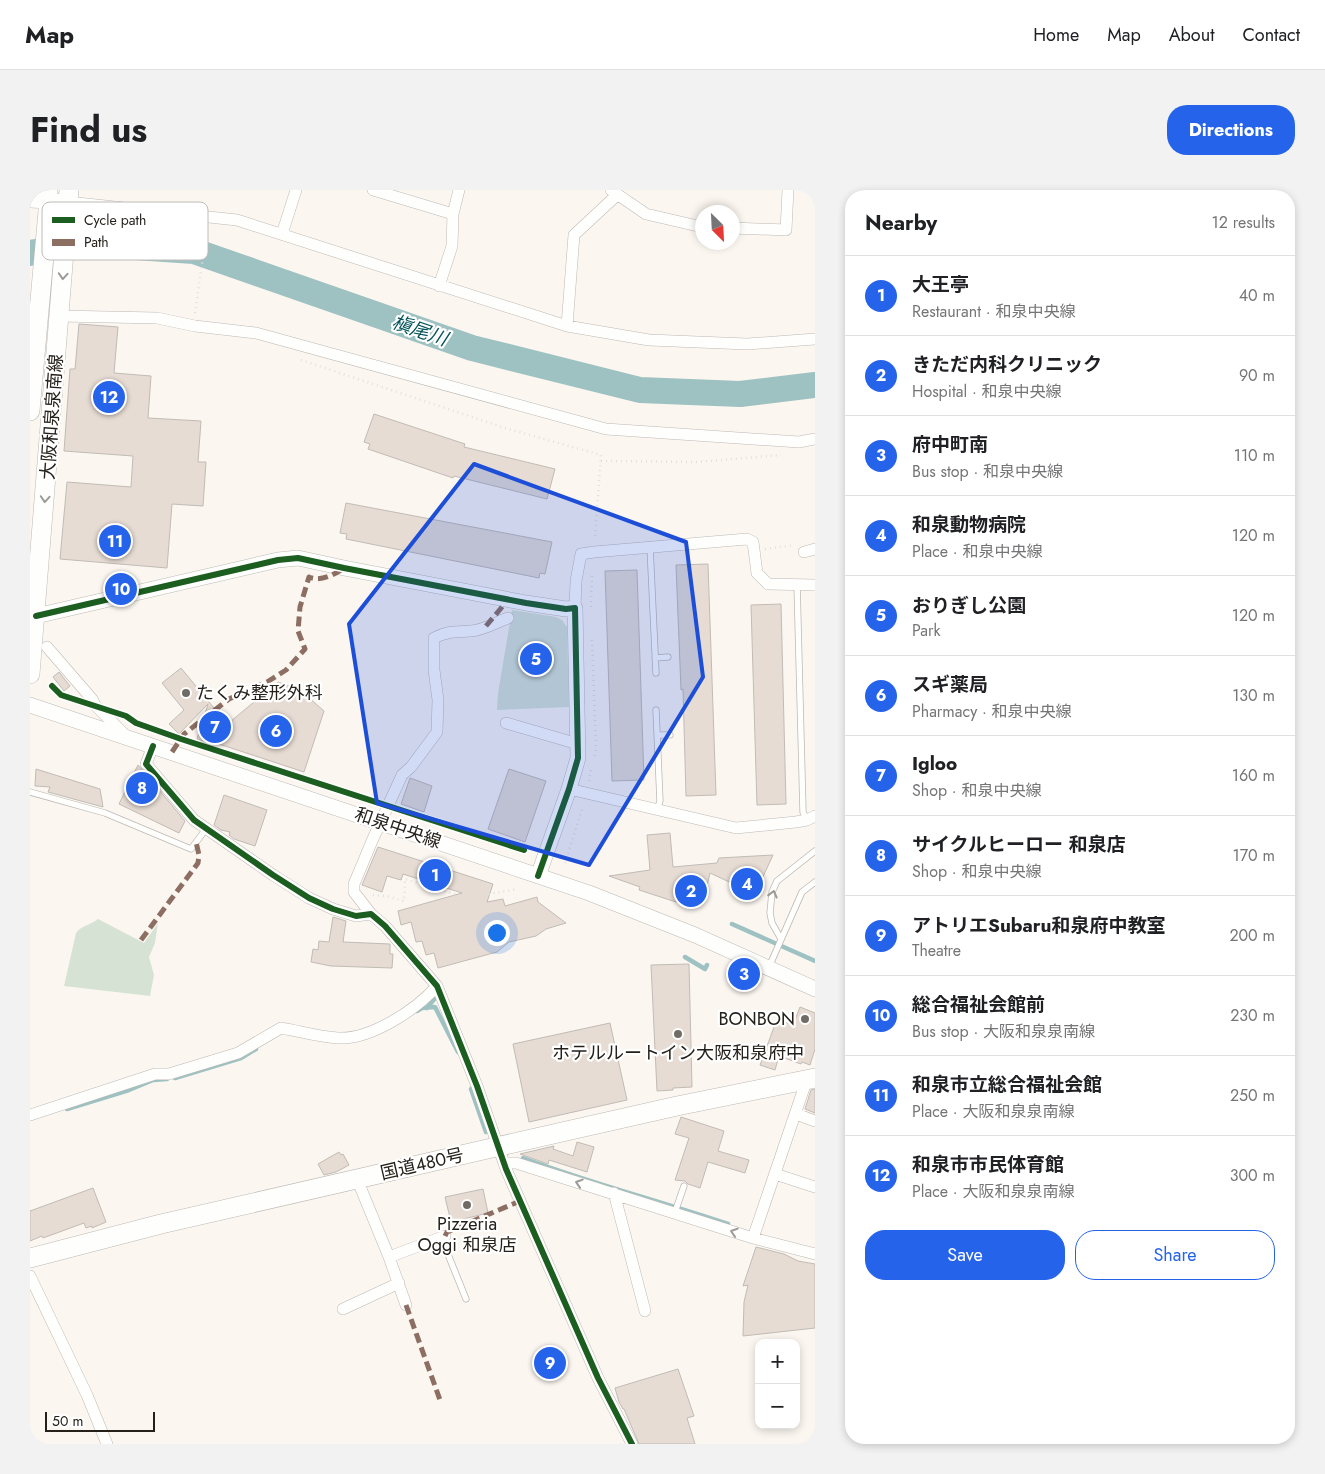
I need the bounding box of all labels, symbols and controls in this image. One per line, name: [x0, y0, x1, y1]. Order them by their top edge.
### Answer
text: Map: [25, 17, 74, 52]
text: Home: [1033, 22, 1079, 48]
text: Map: [1107, 22, 1141, 48]
text: About: [1169, 22, 1214, 48]
text: Contact: [1242, 22, 1300, 48]
text: Find us: [30, 105, 147, 155]
button: Directions: [1167, 105, 1295, 155]
legend: [42, 202, 208, 260]
north arrow: [695, 205, 740, 250]
text: Nearby: [865, 208, 937, 238]
text: Cycle path: [84, 210, 146, 230]
text: 12 results: [1212, 211, 1275, 234]
text: Path: [84, 232, 109, 252]
text: 大王亭: [912, 271, 969, 298]
one-way arrow: [57, 272, 68, 280]
text: 1: [877, 284, 885, 307]
text: 40 m: [1239, 284, 1275, 307]
text: Restaurant · 和泉中央線: [912, 300, 1075, 323]
water label: 槇尾川: [388, 308, 453, 353]
text: きただ内科クリニック: [912, 351, 1102, 378]
street label: 大阪和泉泉南線: [35, 353, 69, 481]
text: 2: [876, 364, 886, 387]
text: 90 m: [1239, 364, 1275, 387]
pin: 12: [93, 378, 125, 416]
text: Hospital · 和泉中央線: [912, 380, 1062, 403]
text: 府中町南: [912, 431, 988, 458]
text: 3: [876, 444, 886, 467]
text: 110 m: [1234, 444, 1275, 467]
text: Bus stop · 和泉中央線: [912, 460, 1063, 483]
one-way arrow: [40, 496, 51, 504]
text: 和泉動物病院: [912, 511, 1026, 538]
pin: 11: [99, 522, 131, 560]
text: 4: [875, 524, 887, 547]
text: 120 m: [1232, 524, 1275, 547]
text: Place · 和泉中央線: [912, 540, 1042, 563]
pin: 10: [105, 570, 137, 608]
text: おりぎし公園: [912, 592, 1026, 619]
text: 5: [876, 604, 886, 627]
text: 120 m: [1232, 604, 1275, 627]
text: Park: [912, 619, 941, 642]
pin: 5: [520, 640, 552, 678]
text: スギ薬局: [912, 671, 988, 698]
place label: たくみ整形外科: [196, 680, 323, 706]
text: 6: [876, 684, 886, 707]
text: 130 m: [1232, 684, 1275, 707]
marker: たくみ整形外科: [180, 687, 192, 699]
text: Pharmacy · 和泉中央線: [912, 700, 1072, 723]
pin: 7: [199, 708, 231, 746]
pin: 6: [260, 712, 292, 750]
text: Igloo: [912, 750, 957, 777]
text: 7: [876, 764, 886, 787]
text: 160 m: [1232, 764, 1275, 787]
pin: 8: [126, 769, 158, 807]
text: Shop · 和泉中央線: [912, 779, 1041, 802]
street label: 和泉中央線: [351, 801, 445, 855]
text: サイクルヒーロー 和泉店: [912, 831, 1126, 858]
text: 8: [876, 844, 886, 867]
text: 170 m: [1233, 844, 1275, 867]
pin: 1: [419, 856, 451, 894]
text: Shop · 和泉中央線: [912, 860, 1041, 883]
pin: 4: [731, 865, 763, 903]
pin: 2: [675, 872, 707, 910]
one-way arrow: [767, 889, 778, 898]
text: アトリエSubaru和泉府中教室: [912, 912, 1166, 939]
your location: [484, 920, 510, 946]
text: 9: [876, 924, 886, 947]
text: 200 m: [1229, 924, 1275, 947]
text: Theatre: [912, 939, 961, 962]
pin: 3: [728, 955, 760, 993]
text: 総合福祉会館前: [912, 991, 1045, 1018]
text: 10: [872, 1004, 890, 1027]
text: 230 m: [1230, 1004, 1275, 1027]
place label: BONBON: [719, 1006, 795, 1032]
marker: BONBON: [799, 1013, 811, 1025]
text: Bus stop · 大阪和泉泉南線: [912, 1020, 1095, 1043]
marker: ホテルルートイン大阪和泉府中: [672, 1028, 684, 1040]
place label: ホテルルートイン大阪和泉府中: [552, 1040, 804, 1066]
text: 和泉市立総合福祉会館: [912, 1071, 1102, 1098]
text: 11: [873, 1084, 889, 1107]
text: 250 m: [1230, 1084, 1275, 1107]
text: Place · 大阪和泉泉南線: [912, 1100, 1074, 1123]
street label: 国道480号: [378, 1142, 466, 1186]
text: 和泉市市民体育館: [912, 1151, 1064, 1178]
text: 12: [872, 1164, 890, 1187]
text: 300 m: [1230, 1164, 1275, 1187]
one-way arrow: [576, 1178, 584, 1188]
text: Place · 大阪和泉泉南線: [912, 1180, 1074, 1203]
marker: Pizzeria Oggi 和泉店: [461, 1199, 473, 1211]
place label: Pizzeria Oggi 和泉店: [418, 1211, 516, 1258]
one-way arrow: [731, 1227, 739, 1237]
button: Save: [865, 1230, 1065, 1280]
button: Share: [1075, 1230, 1275, 1280]
map controls: [755, 1339, 800, 1429]
button: +: [755, 1339, 800, 1384]
pin: 9: [534, 1344, 566, 1382]
button: −: [755, 1384, 800, 1429]
scale bar: [45, 1409, 155, 1432]
text: 50 m: [52, 1411, 83, 1431]

